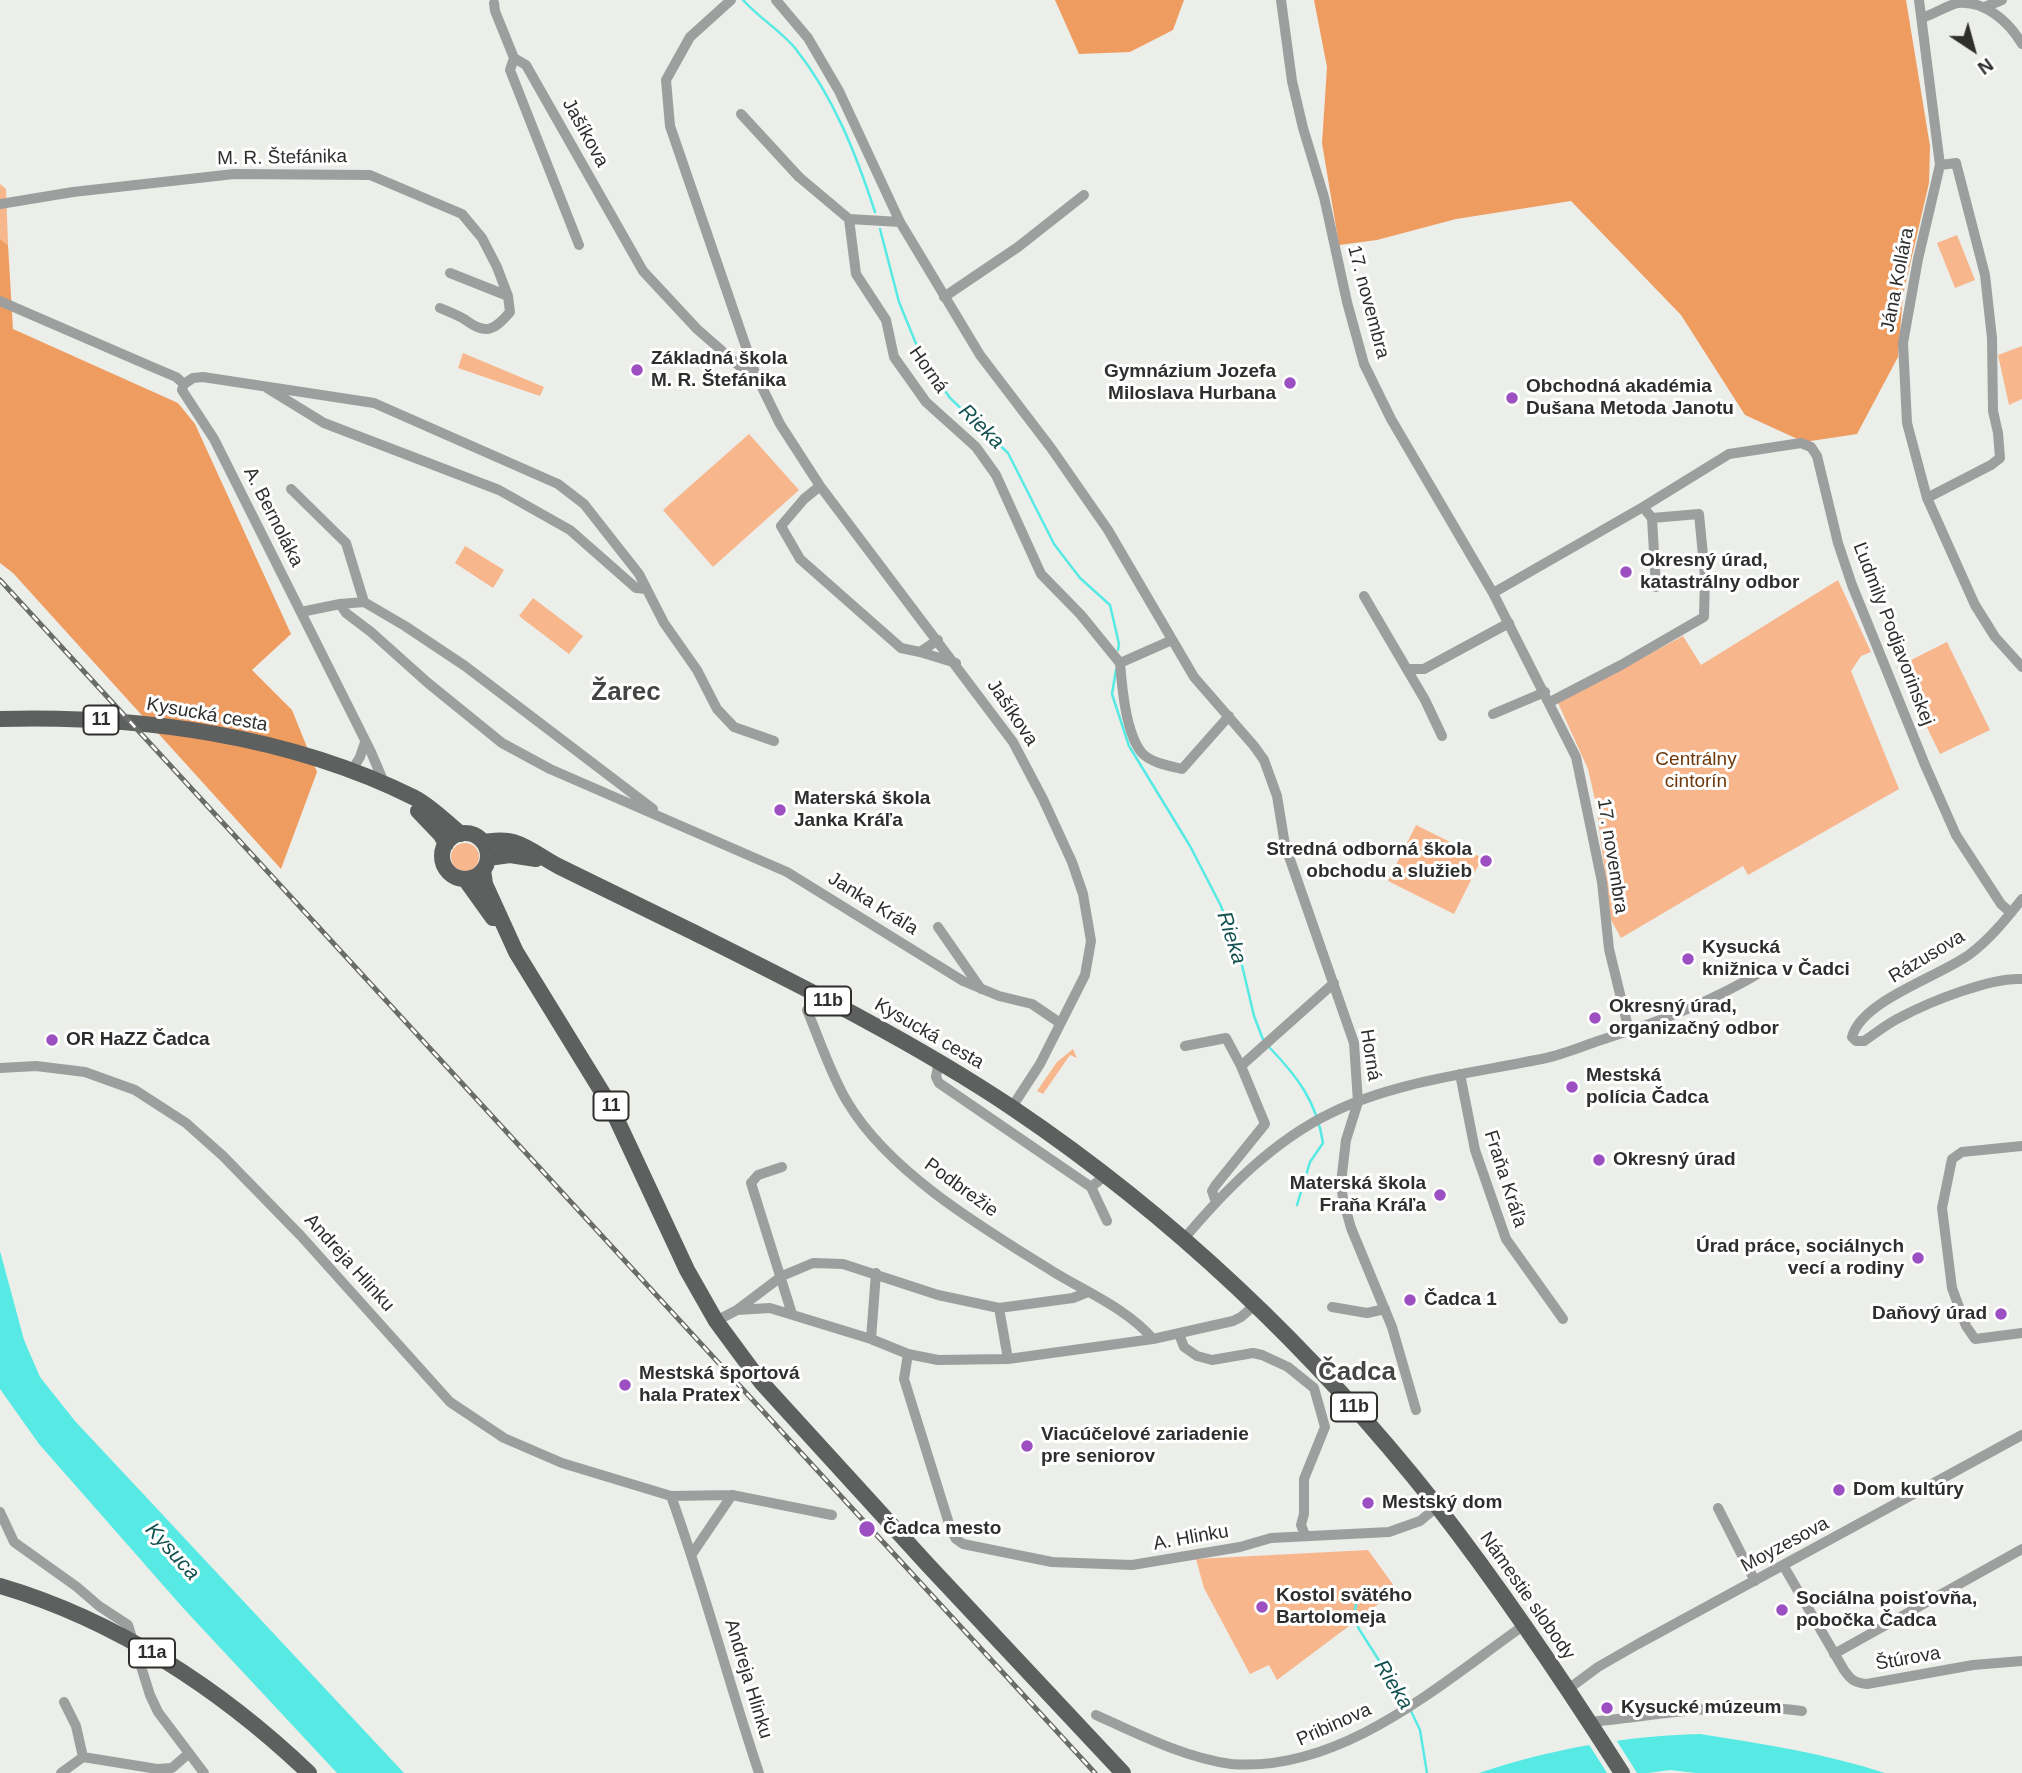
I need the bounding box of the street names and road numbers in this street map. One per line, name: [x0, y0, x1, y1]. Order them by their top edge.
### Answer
street label: Jašíkova: [557, 95, 613, 171]
street label: M. R. Štefánika: [217, 145, 347, 171]
street label: Jána Kollára: [1877, 226, 1919, 334]
street label: 17. novembra: [1342, 243, 1394, 361]
street label: Horná: [904, 342, 952, 398]
street label: A. Bernoláka: [238, 463, 308, 571]
street label: Ľudmily Podjavorinskej: [1848, 539, 1938, 729]
street label: Jašíkova: [982, 676, 1042, 750]
street label: Kysucká cesta: [145, 693, 269, 737]
road number: 11: [84, 706, 119, 734]
street label: 17. novembra: [1592, 797, 1632, 915]
street label: Janka Kráľa: [824, 867, 922, 941]
street label: Rázusova: [1885, 925, 1969, 989]
road number: 11b: [805, 986, 851, 1016]
street label: Kysucká cesta: [870, 994, 988, 1074]
street label: Horná: [1355, 1028, 1385, 1082]
road number: 11: [594, 1092, 628, 1120]
street label: Fraňa Kráľa: [1479, 1128, 1531, 1230]
street label: Podbrežie: [920, 1154, 1002, 1222]
street label: Andreja Hlinku: [299, 1209, 399, 1317]
road number: 11b: [1331, 1392, 1377, 1422]
street label: Moyzesova: [1737, 1512, 1833, 1578]
street label: A. Hlinku: [1152, 1520, 1230, 1556]
street label: Námestie slobody: [1474, 1528, 1580, 1664]
street label: Andreja Hlinku: [719, 1617, 777, 1741]
road number: 11a: [129, 1638, 175, 1668]
street label: Štúrova: [1874, 1642, 1942, 1676]
street label: Pribinova: [1293, 1698, 1375, 1752]

